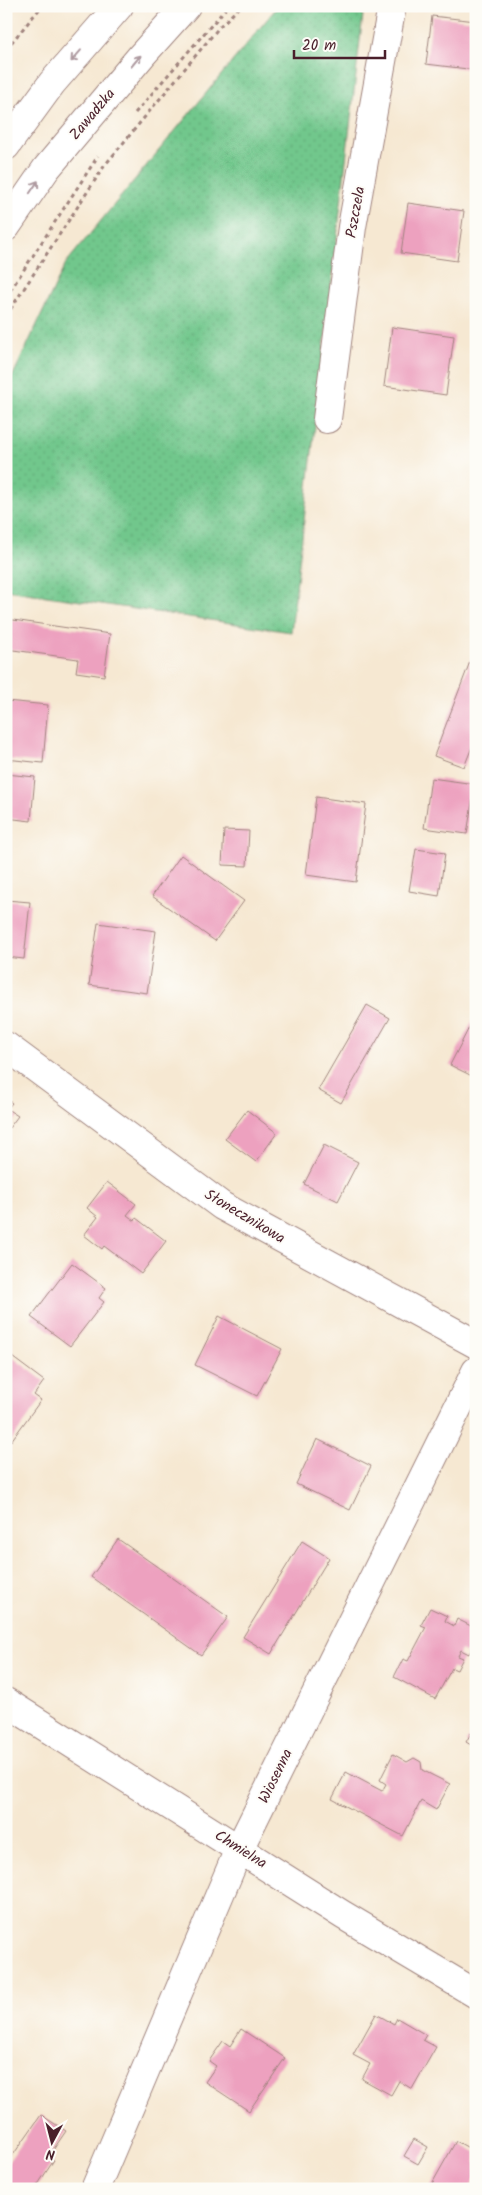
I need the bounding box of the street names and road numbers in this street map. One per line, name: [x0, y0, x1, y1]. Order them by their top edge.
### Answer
street label: Zawadzka: [64, 83, 122, 146]
street label: Pszczela: [340, 185, 372, 240]
street label: Słonecznikowa: [199, 1183, 290, 1251]
street label: Wiosenna: [252, 1745, 299, 1808]
street label: Chmielna: [210, 1824, 271, 1875]

